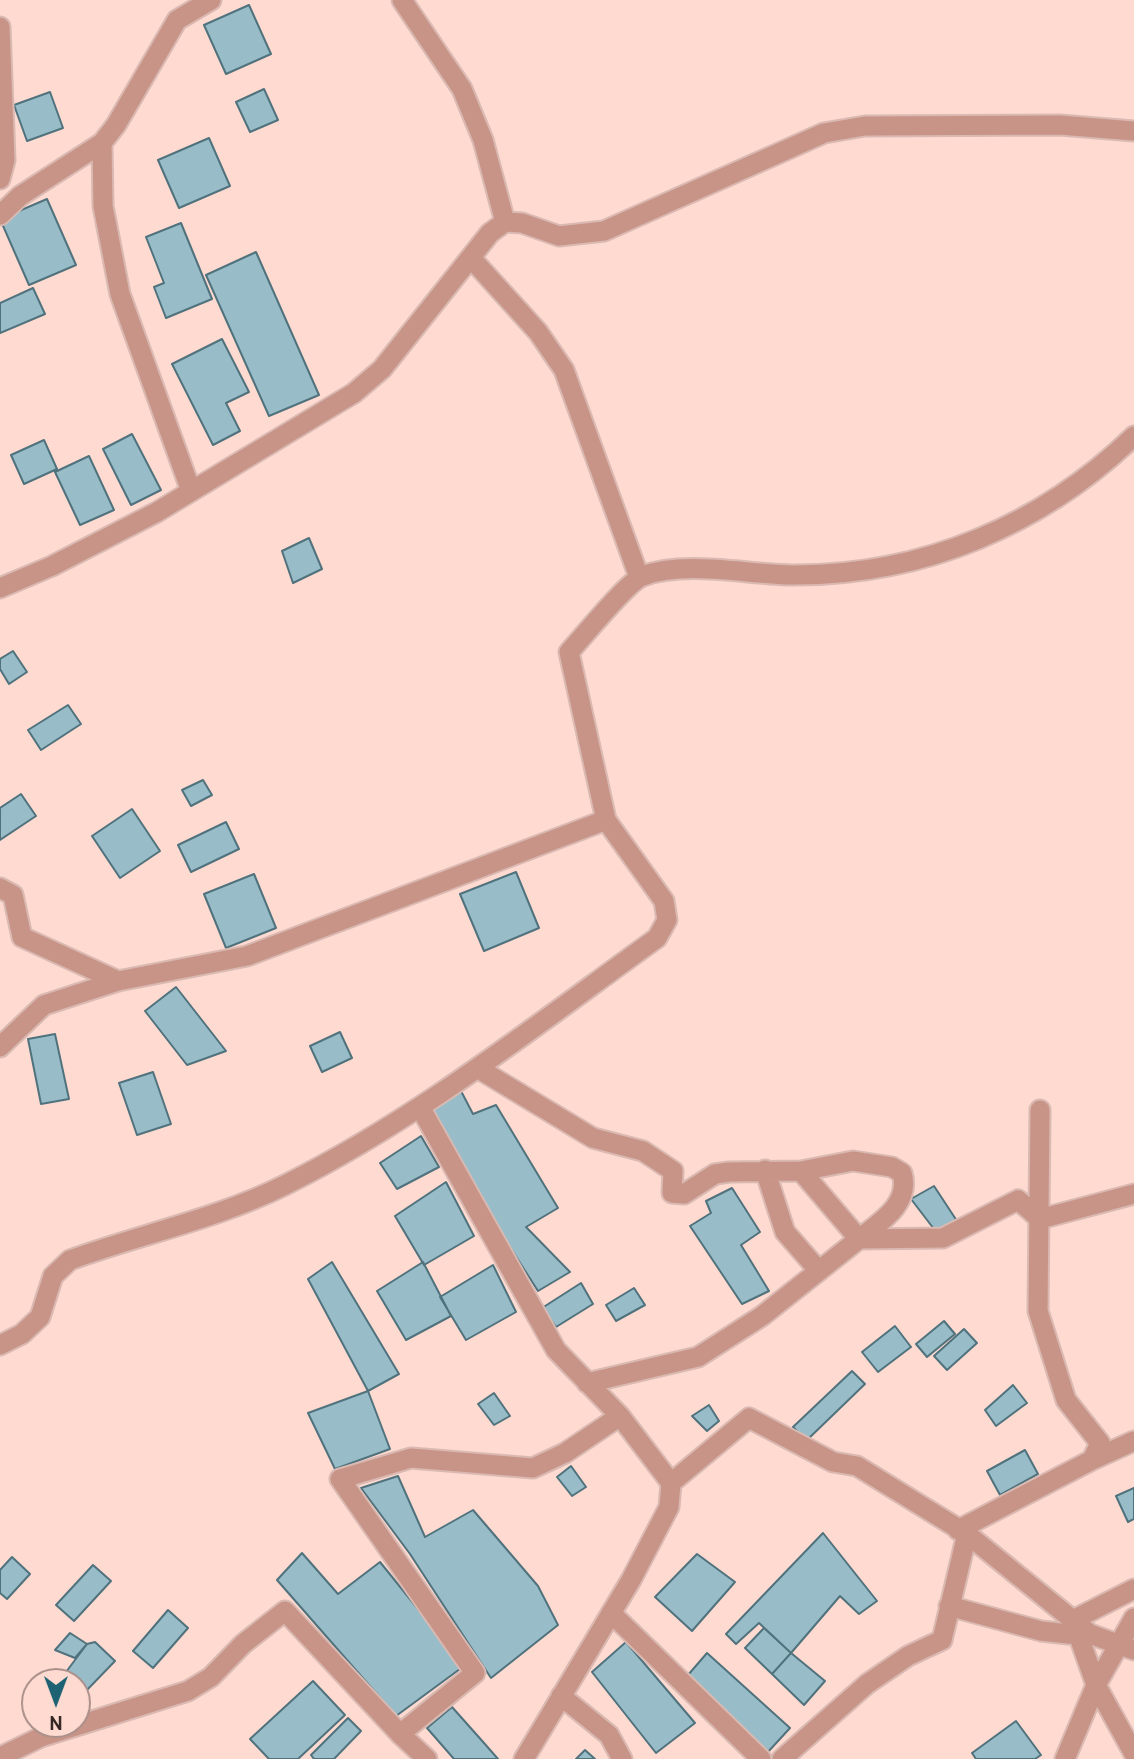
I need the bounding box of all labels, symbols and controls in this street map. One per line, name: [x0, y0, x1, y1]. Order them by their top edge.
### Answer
north arrow: [21, 1668, 91, 1738]
text: N: [49, 1711, 63, 1734]

